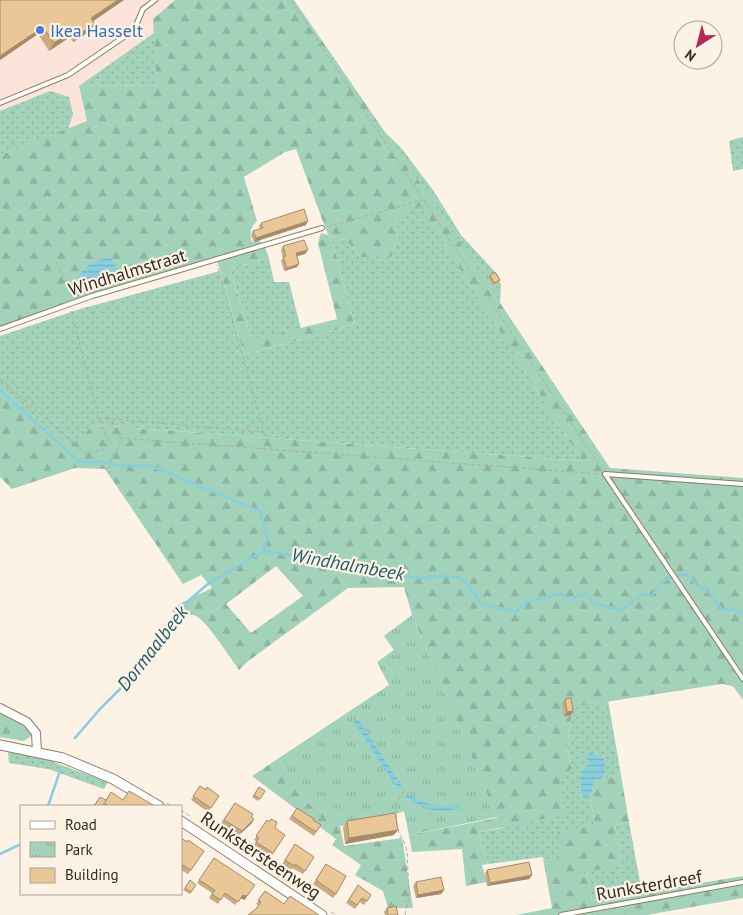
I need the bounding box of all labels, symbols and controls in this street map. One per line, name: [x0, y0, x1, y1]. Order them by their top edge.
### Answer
place label: Ikea Hasselt: [50, 19, 143, 42]
north arrow: [673, 20, 723, 70]
marker: Ikea Hasselt: [34, 24, 46, 36]
text: N: [681, 46, 699, 66]
street label: Windhalmstraat: [65, 243, 189, 301]
water label: Windhalmbeek: [290, 542, 408, 586]
water label: Dormaalbeek: [111, 599, 194, 695]
legend: [20, 805, 182, 895]
street label: Runkstersteenweg: [196, 806, 326, 904]
text: Road: [65, 815, 97, 834]
text: Park: [65, 840, 93, 859]
street label: Runksterdreef: [594, 864, 705, 906]
text: Building: [65, 865, 119, 884]

